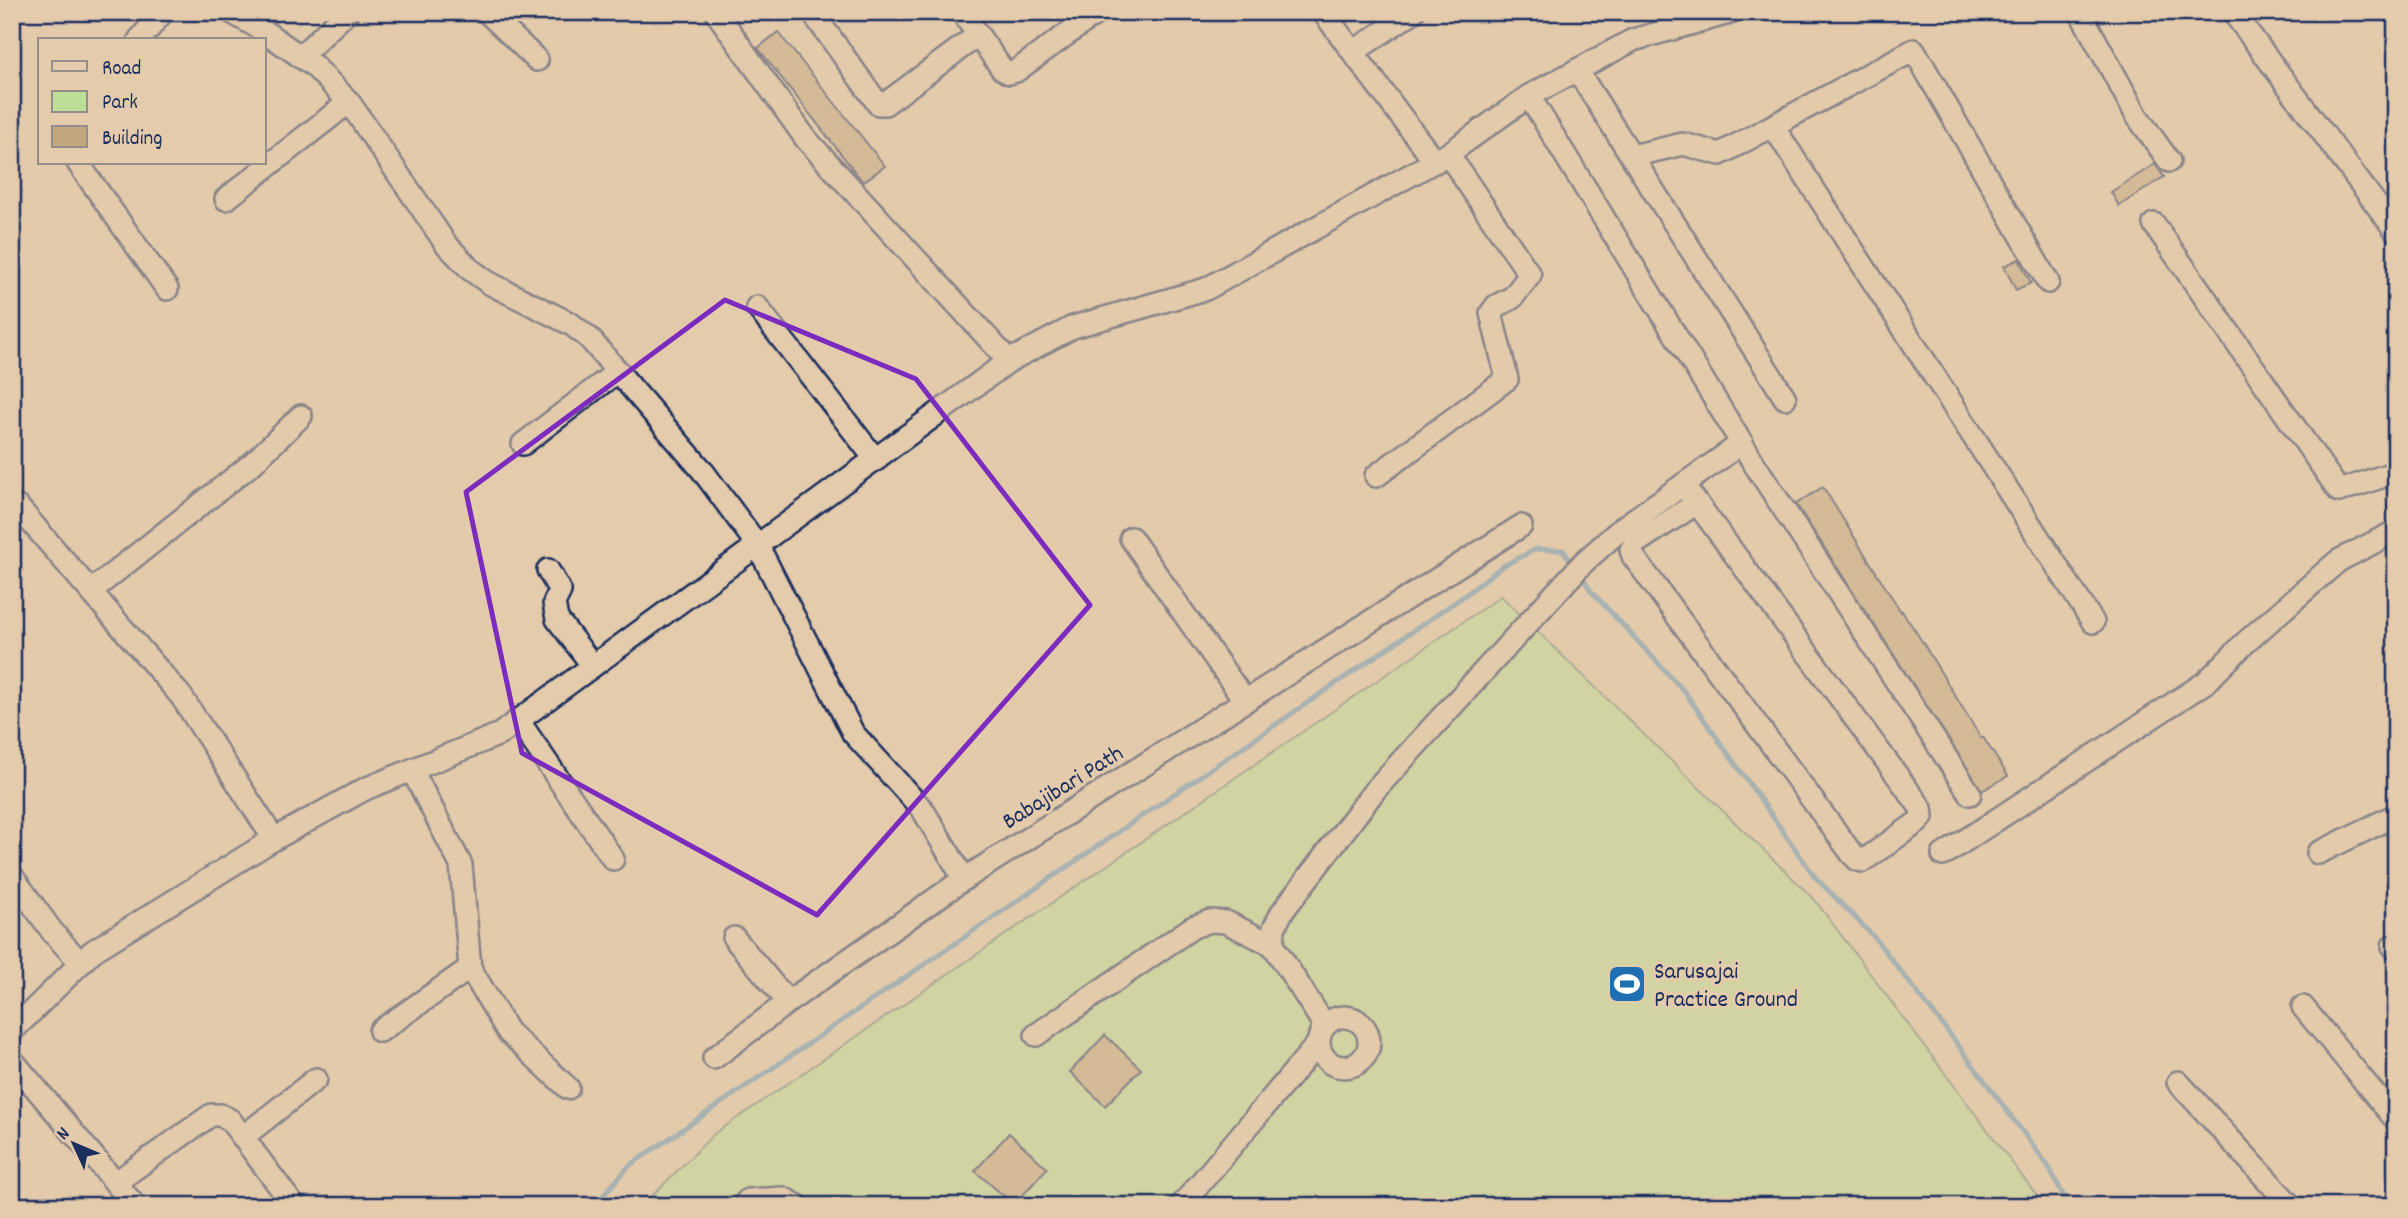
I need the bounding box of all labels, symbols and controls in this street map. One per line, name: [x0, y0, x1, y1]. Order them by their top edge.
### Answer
legend: [38, 38, 266, 164]
text: Road: [102, 55, 141, 85]
text: Park: [102, 89, 138, 119]
text: Building: [102, 125, 162, 155]
street label: Babajibari Path: [996, 738, 1131, 839]
place label: Sarusajai Practice Ground: [1654, 956, 1798, 1018]
sports icon: Sarusajai Practice Ground: [1606, 963, 1648, 1005]
north arrow: [38, 1110, 108, 1180]
text: N: [51, 1122, 77, 1147]

